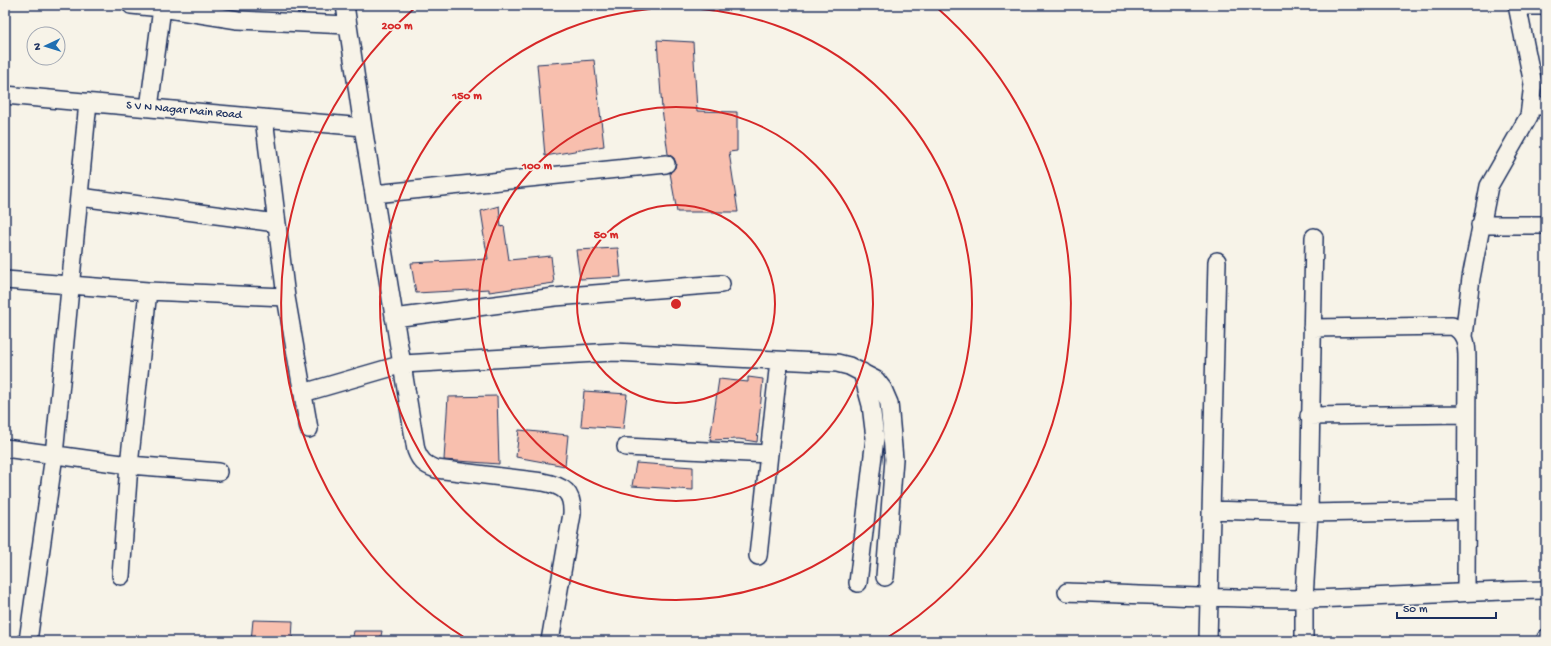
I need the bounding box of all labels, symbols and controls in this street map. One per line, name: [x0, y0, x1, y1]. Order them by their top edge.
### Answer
text: 200 m: [382, 20, 413, 34]
north arrow: [26, 26, 66, 66]
text: N: [32, 43, 44, 51]
text: 150 m: [451, 90, 482, 104]
street label: S V N Nagar Main Road: [126, 99, 243, 123]
text: 100 m: [521, 160, 552, 174]
text: 50 m: [594, 229, 619, 243]
centre of rings: [669, 297, 683, 311]
scale bar: [1397, 594, 1496, 620]
text: 50 m: [1403, 603, 1428, 617]

